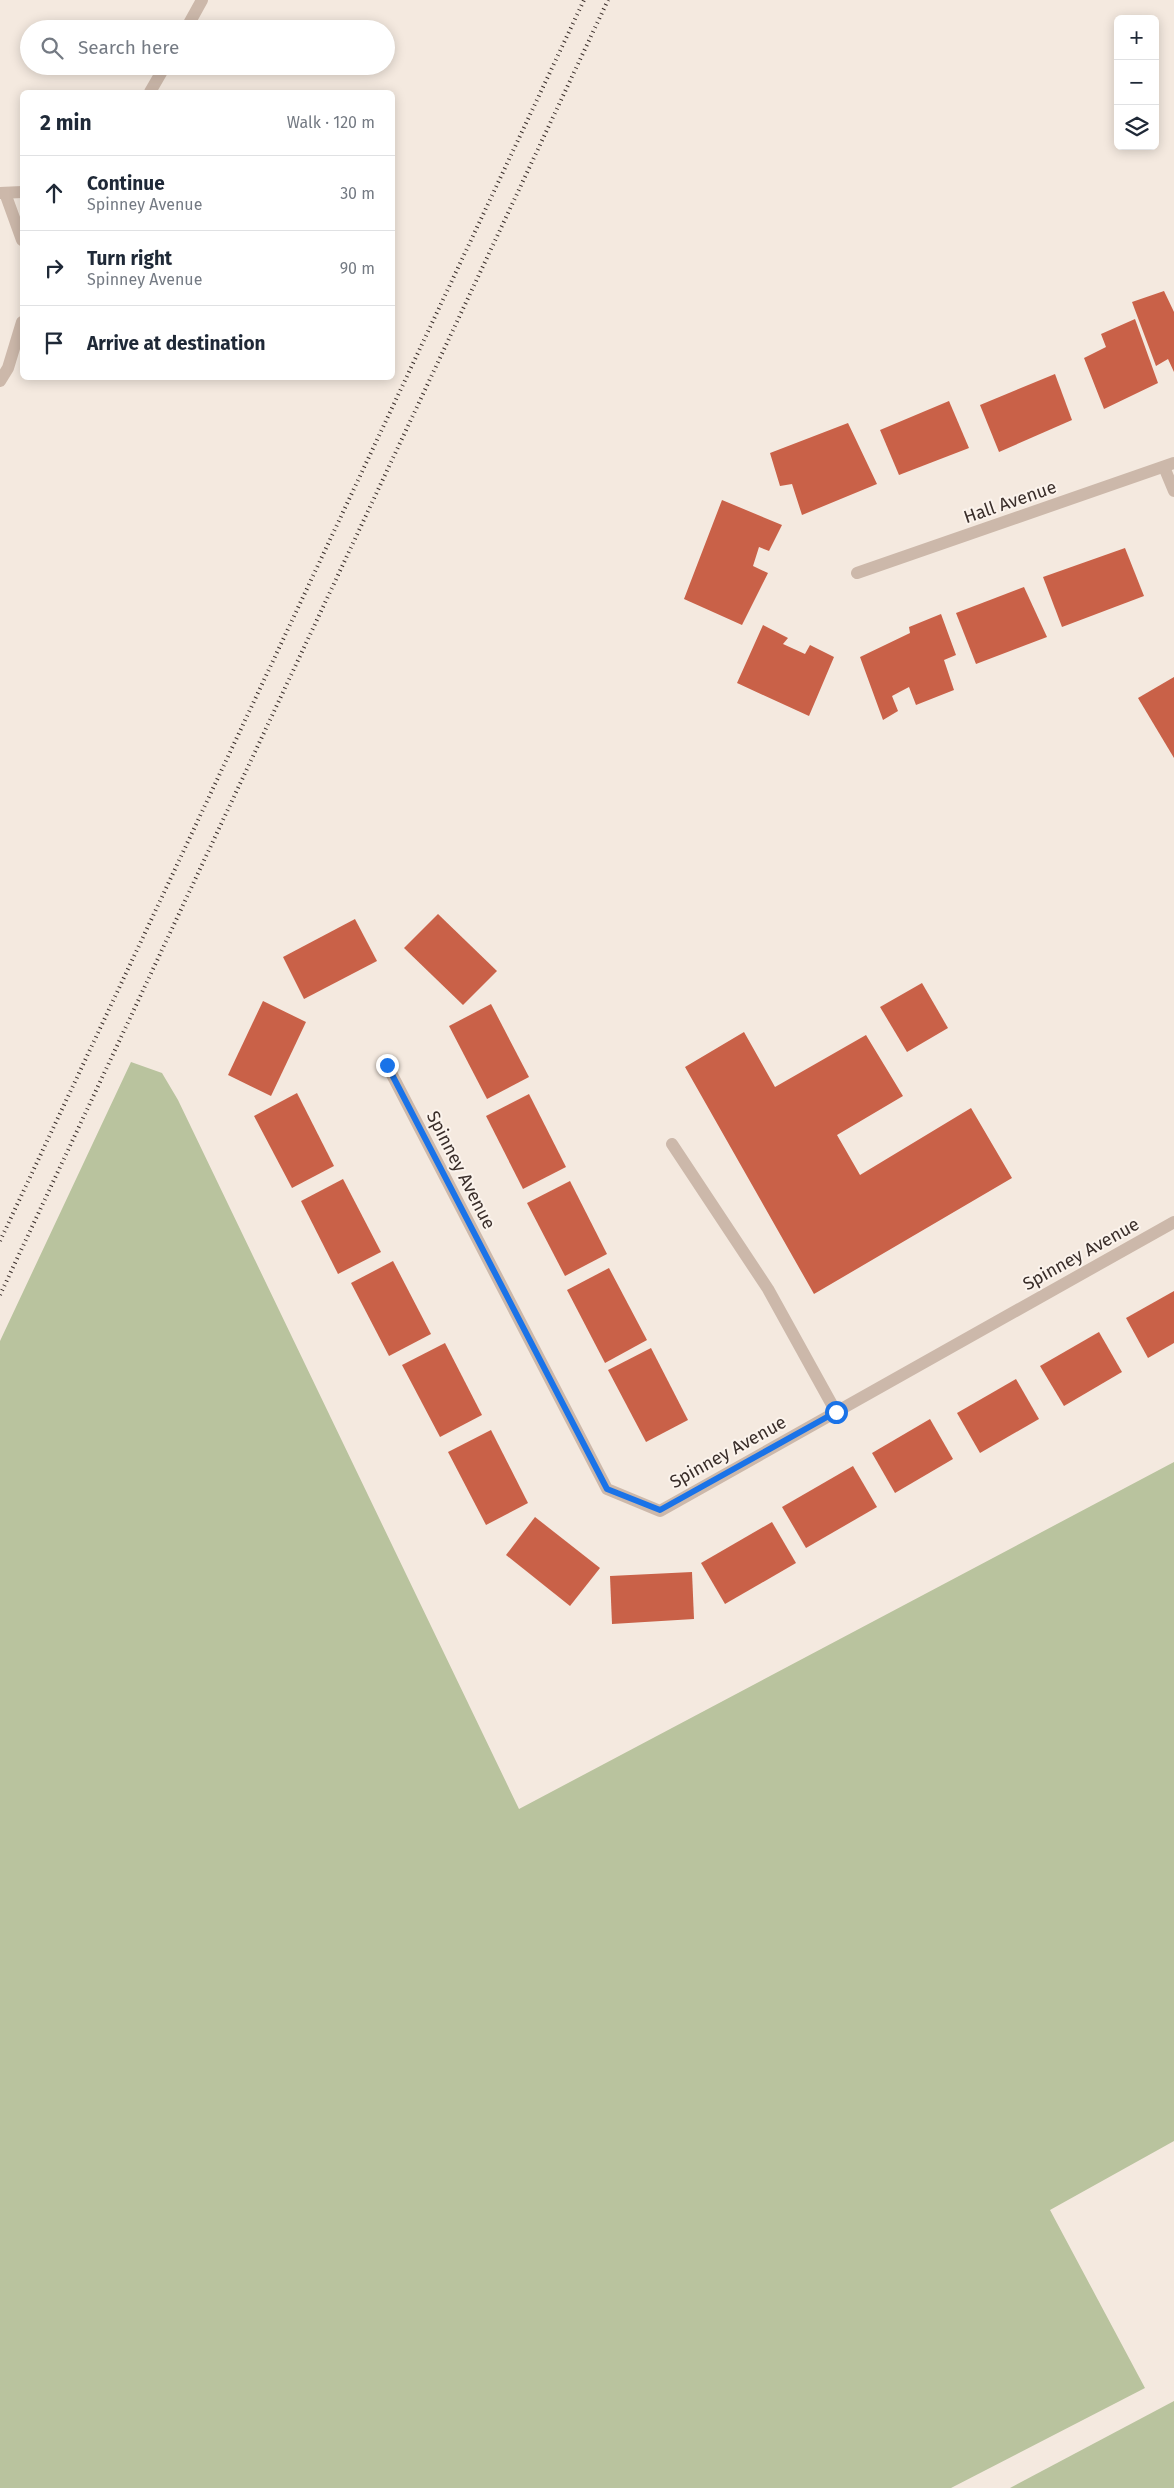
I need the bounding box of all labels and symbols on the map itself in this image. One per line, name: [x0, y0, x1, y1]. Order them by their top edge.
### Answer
street label: Hall Avenue: [961, 476, 1059, 528]
route end: [376, 1054, 399, 1077]
street label: Spinney Avenue: [422, 1107, 500, 1233]
street label: Spinney Avenue: [1019, 1213, 1143, 1295]
route start: [825, 1401, 848, 1424]
street label: Spinney Avenue: [666, 1411, 790, 1493]

